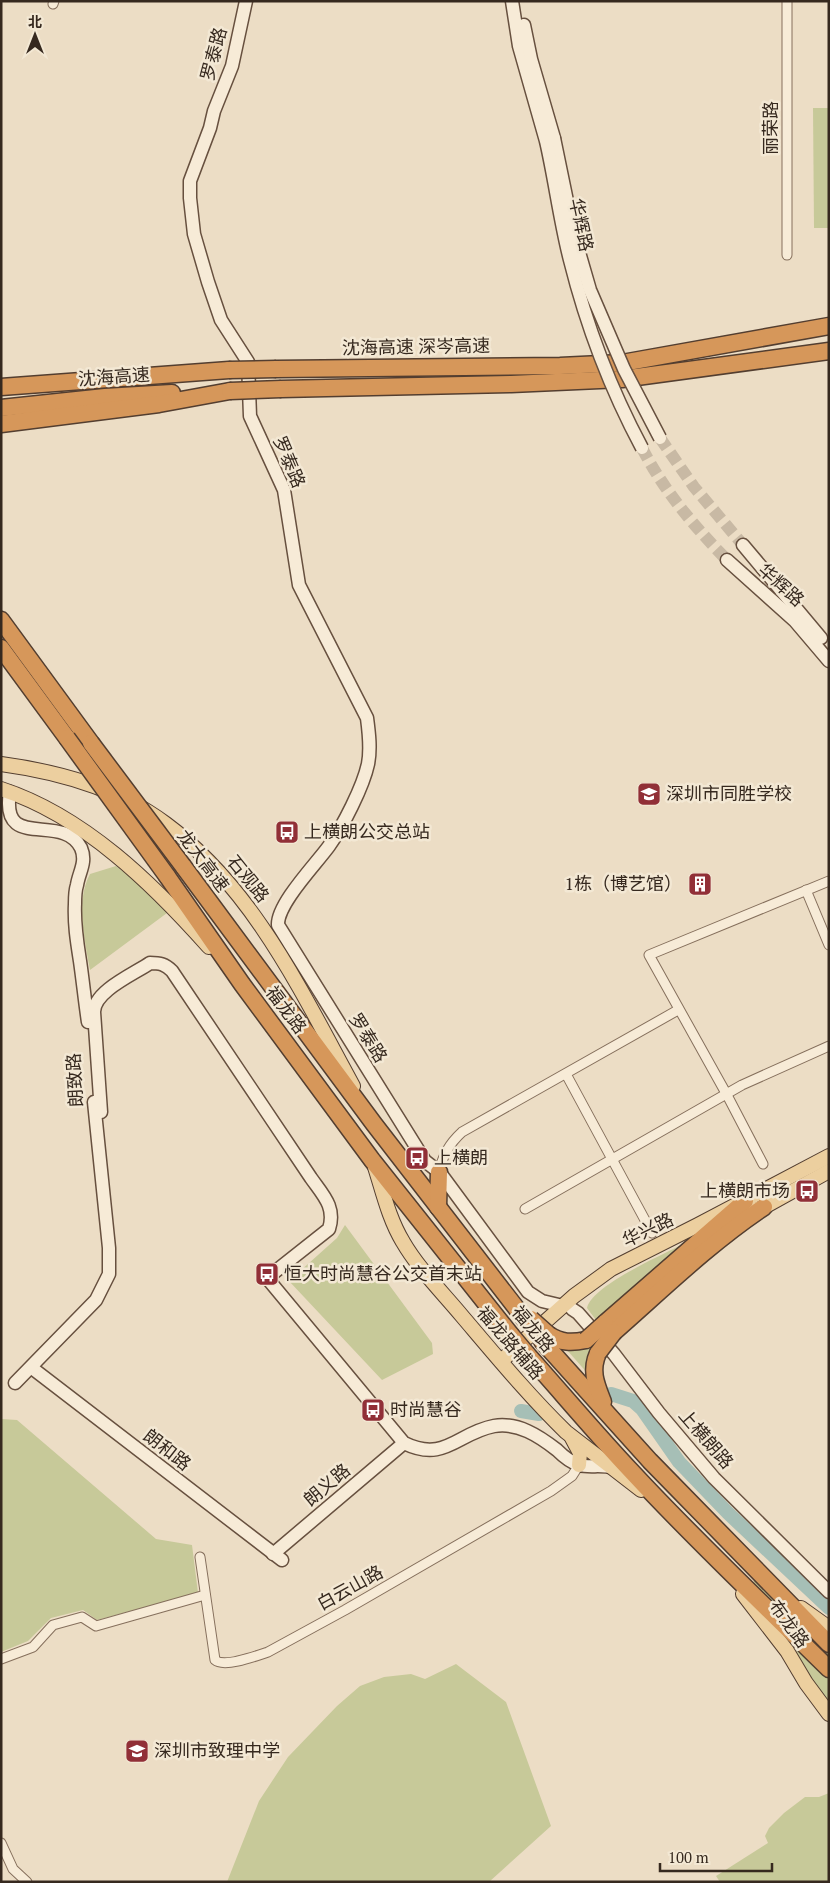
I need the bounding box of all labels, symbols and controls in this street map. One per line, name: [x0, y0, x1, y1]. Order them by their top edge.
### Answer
north arrow: [10, 10, 60, 60]
text: 北: [28, 12, 42, 31]
street label: 罗泰路: [194, 25, 232, 83]
street label: 丽荣路: [758, 101, 782, 155]
street label: 华辉路: [565, 196, 599, 254]
street label: 沈海高速 深岑高速: [342, 333, 490, 359]
street label: 沈海高速: [77, 362, 151, 390]
street label: 罗泰路: [268, 432, 312, 491]
street label: 华辉路: [754, 557, 810, 611]
school or university icon: 深圳市同胜学校: [636, 781, 662, 807]
place label: 深圳市同胜学校: [666, 781, 792, 805]
bus stop icon: 上横朗公交总站: [274, 819, 300, 845]
place label: 上横朗公交总站: [304, 819, 430, 843]
street label: 龙大高速: [173, 824, 235, 896]
street label: 石观路: [222, 850, 275, 907]
place label: 1栋（博艺馆）: [564, 871, 682, 895]
building icon: 1栋（博艺馆）: [687, 871, 713, 897]
street label: 福龙路: [261, 981, 313, 1038]
street label: 罗泰路: [344, 1008, 393, 1067]
street label: 朗致路: [61, 1052, 87, 1108]
bus stop icon: 上横朗: [404, 1145, 430, 1171]
place label: 上横朗: [434, 1145, 488, 1169]
place label: 上横朗市场: [700, 1178, 790, 1202]
bus stop icon: 上横朗市场: [794, 1178, 820, 1204]
street label: 华兴路: [618, 1206, 677, 1252]
bus stop icon: 恒大时尚慧谷公交首末站: [254, 1261, 280, 1287]
place label: 恒大时尚慧谷公交首末站: [284, 1261, 482, 1285]
street label: 福龙路: [507, 1300, 560, 1357]
street label: 福龙路辅路: [472, 1301, 549, 1384]
bus stop icon: 时尚慧谷: [360, 1397, 386, 1423]
place label: 时尚慧谷: [390, 1397, 462, 1421]
street label: 上横朗路: [674, 1403, 739, 1473]
street label: 朗和路: [139, 1423, 196, 1475]
street label: 朗义路: [298, 1458, 355, 1511]
street label: 白云山路: [312, 1559, 387, 1615]
street label: 布龙路: [764, 1595, 815, 1652]
school or university icon: 深圳市致理中学: [124, 1738, 150, 1764]
place label: 深圳市致理中学: [154, 1738, 280, 1762]
scale bar: [660, 1840, 772, 1872]
text: 100 m: [668, 1847, 709, 1867]

